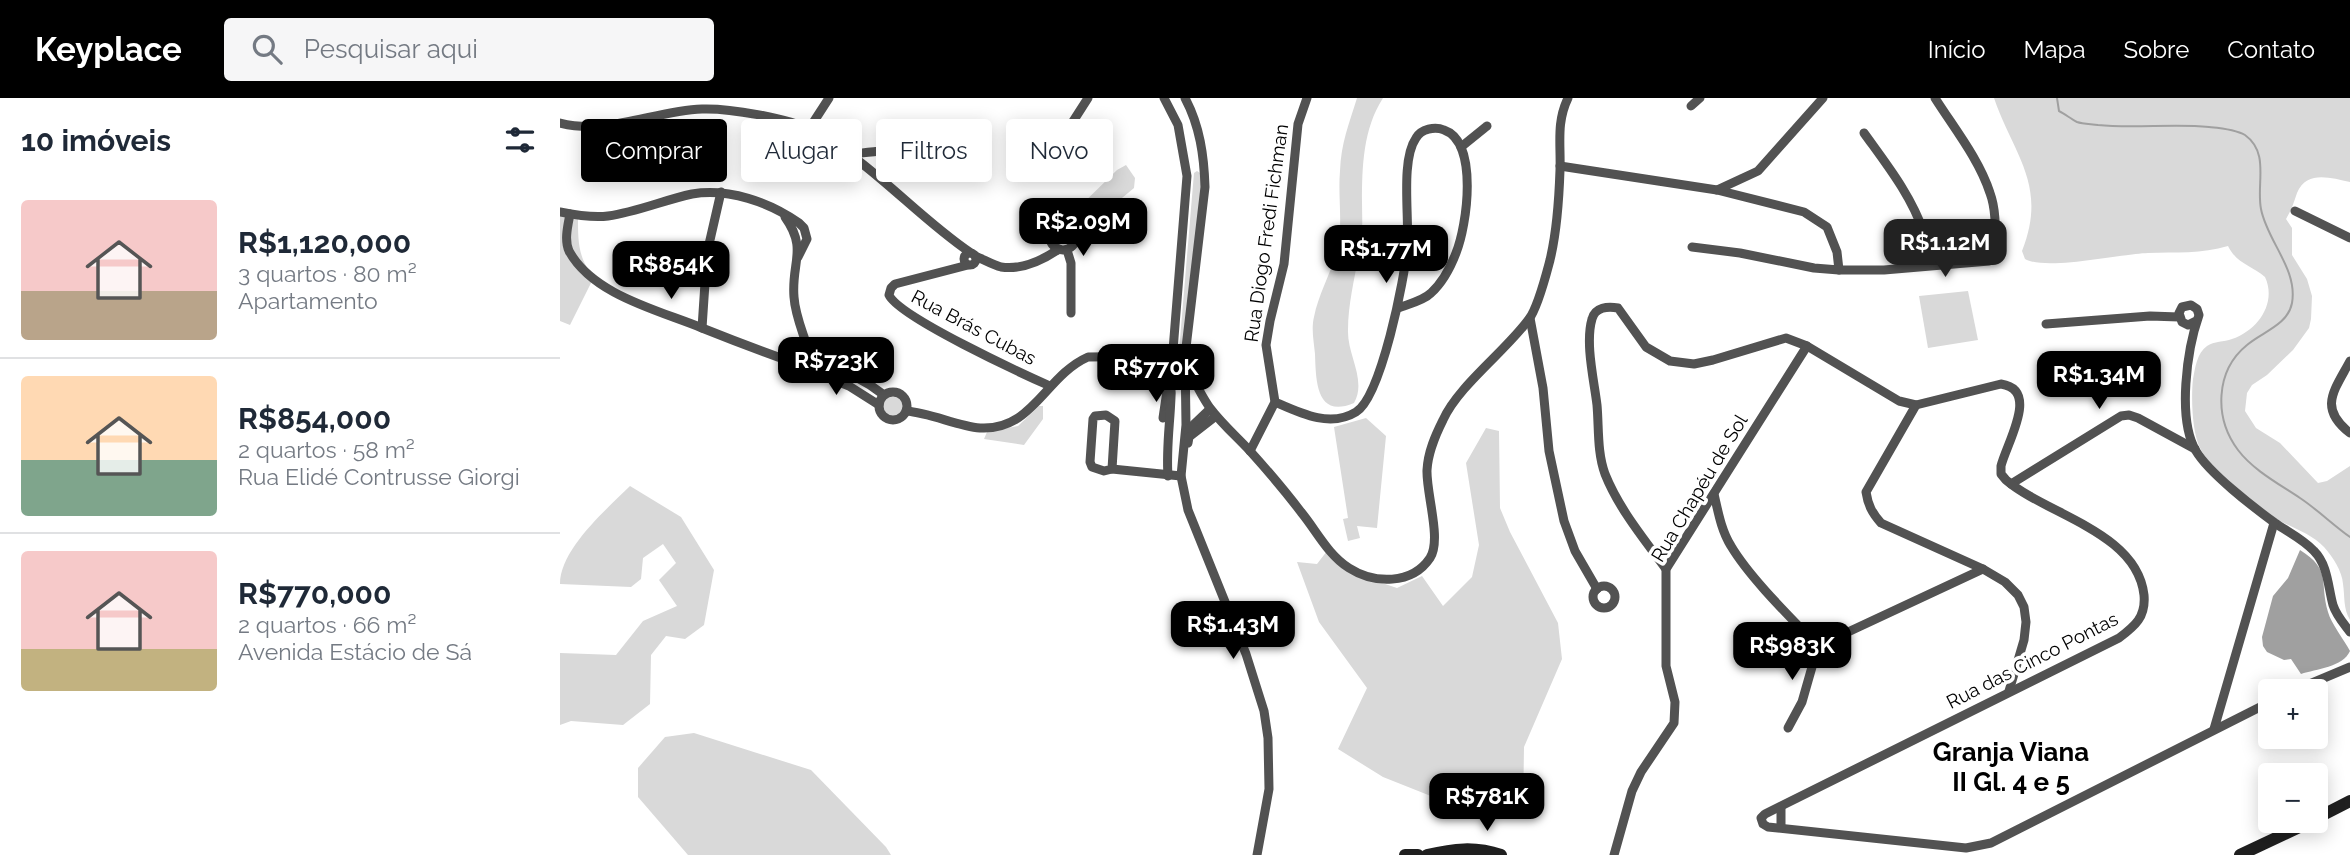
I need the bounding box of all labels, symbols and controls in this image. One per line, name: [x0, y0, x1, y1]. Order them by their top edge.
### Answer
search box: [224, 18, 714, 81]
text: Keyplace: [35, 30, 182, 69]
icon: search: [248, 30, 286, 68]
text: Pesquisar aqui: [304, 34, 478, 64]
text: Início: [1928, 35, 1986, 64]
text: Mapa: [2024, 35, 2085, 64]
text: Sobre: [2123, 35, 2189, 64]
text: Contato: [2227, 35, 2315, 64]
chip: Comprar: [581, 119, 727, 182]
chip: Alugar: [741, 119, 862, 182]
chip: Filtros: [876, 119, 992, 182]
chip: Novo: [1006, 119, 1113, 182]
icon: filters: [501, 121, 539, 159]
street label: Rua Diogo Fredi Fichman: [1240, 122, 1292, 344]
text: 10 imóveis: [21, 123, 171, 158]
pin: R$2.09M: [1018, 198, 1148, 258]
text: R$2.09M: [1035, 207, 1131, 234]
pin: R$1.12M: [1880, 220, 2010, 279]
text: R$1,120,000: [238, 225, 411, 260]
pin: R$1.77M: [1321, 226, 1451, 285]
icon: home: [77, 228, 161, 312]
text: R$1.12M: [1900, 228, 1990, 255]
text: R$1.77M: [1340, 234, 1432, 261]
pin: R$854K: [614, 242, 728, 301]
text: R$854K: [628, 250, 714, 277]
text: 3 quartos · 80 m²: [238, 260, 417, 287]
street label: Rua Brás Cubas: [908, 285, 1040, 369]
text: Apartamento: [238, 287, 378, 314]
pin: R$723K: [779, 338, 893, 397]
pin: R$770K: [1099, 344, 1213, 404]
text: R$723K: [794, 346, 878, 373]
pin: R$1.34M: [2034, 352, 2164, 411]
text: R$770K: [1113, 353, 1199, 380]
text: R$1.34M: [2053, 360, 2145, 387]
text: R$854,000: [238, 401, 391, 436]
icon: home: [77, 404, 161, 488]
street label: Rua Chapéu de Sol: [1646, 410, 1752, 566]
text: 2 quartos · 58 m²: [238, 436, 415, 463]
text: Rua Elidé Contrusse Giorgi: [238, 463, 520, 490]
text: R$770,000: [238, 576, 391, 611]
icon: home: [77, 579, 161, 663]
pin: R$1.43M: [1168, 602, 1298, 661]
street label: Rua das Cinco Pontas: [1943, 607, 2121, 713]
text: R$1.43M: [1187, 610, 1279, 637]
text: 2 quartos · 66 m²: [238, 611, 416, 638]
pin: R$983K: [1735, 622, 1849, 682]
text: R$983K: [1749, 631, 1835, 658]
text: Avenida Estácio de Sá: [238, 638, 472, 665]
map controls: [2258, 679, 2328, 833]
button: +: [2258, 679, 2328, 749]
district label: Granja Viana II Gl. 4 e 5: [1933, 737, 2089, 797]
button: −: [2258, 763, 2328, 833]
pin: R$781K: [1430, 774, 1544, 833]
text: R$781K: [1445, 782, 1529, 809]

